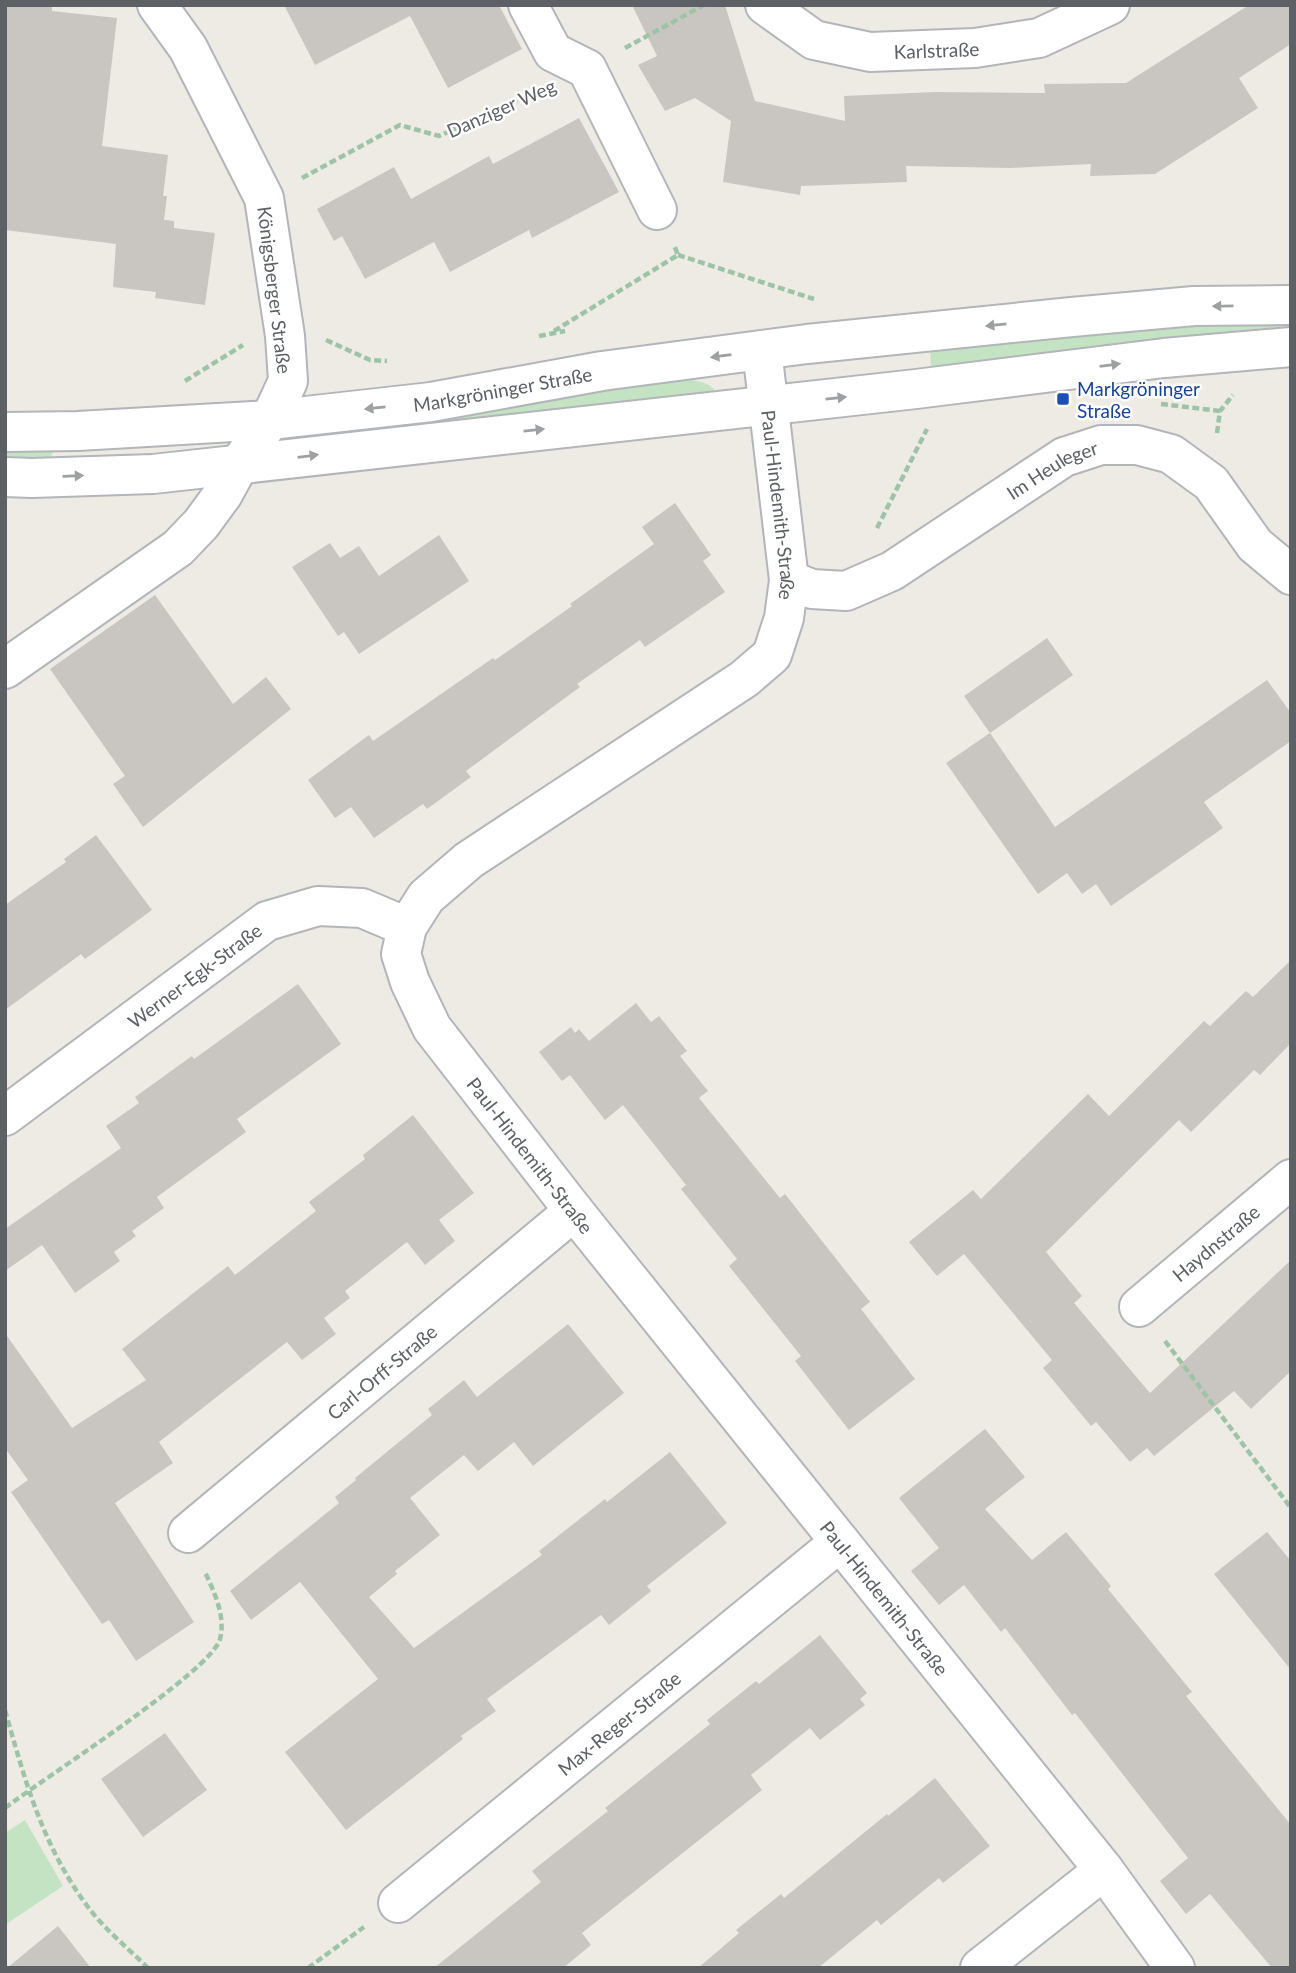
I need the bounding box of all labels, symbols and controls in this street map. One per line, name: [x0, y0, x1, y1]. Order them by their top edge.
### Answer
street label: Karlstraße: [893, 36, 980, 63]
street label: Danziger Weg: [443, 74, 559, 142]
street label: Königsberger Straße: [253, 205, 297, 375]
one-way arrow: [1211, 300, 1233, 312]
one-way arrow: [985, 319, 1007, 330]
one-way arrow: [710, 350, 732, 361]
one-way arrow: [1099, 360, 1121, 371]
street label: Markgröninger Straße: [412, 362, 594, 415]
place label: Markgröninger Straße: [1077, 377, 1200, 422]
marker: Markgröninger Straße: [1055, 391, 1071, 407]
one-way arrow: [825, 392, 847, 403]
one-way arrow: [364, 403, 386, 414]
street label: Paul-Hindemith-Straße: [758, 408, 801, 602]
one-way arrow: [523, 424, 545, 435]
street label: Im Heuleger: [1002, 435, 1101, 504]
one-way arrow: [297, 450, 319, 461]
one-way arrow: [63, 471, 85, 482]
street label: Werner-Egk-Straße: [123, 918, 266, 1032]
street label: Paul-Hindemith-Straße: [463, 1072, 599, 1238]
street label: Haydnstraße: [1167, 1199, 1264, 1286]
street label: Carl-Orff-Straße: [322, 1319, 441, 1424]
street label: Paul-Hindemith-Straße: [816, 1516, 954, 1680]
street label: Max-Reger-Straße: [553, 1666, 685, 1780]

